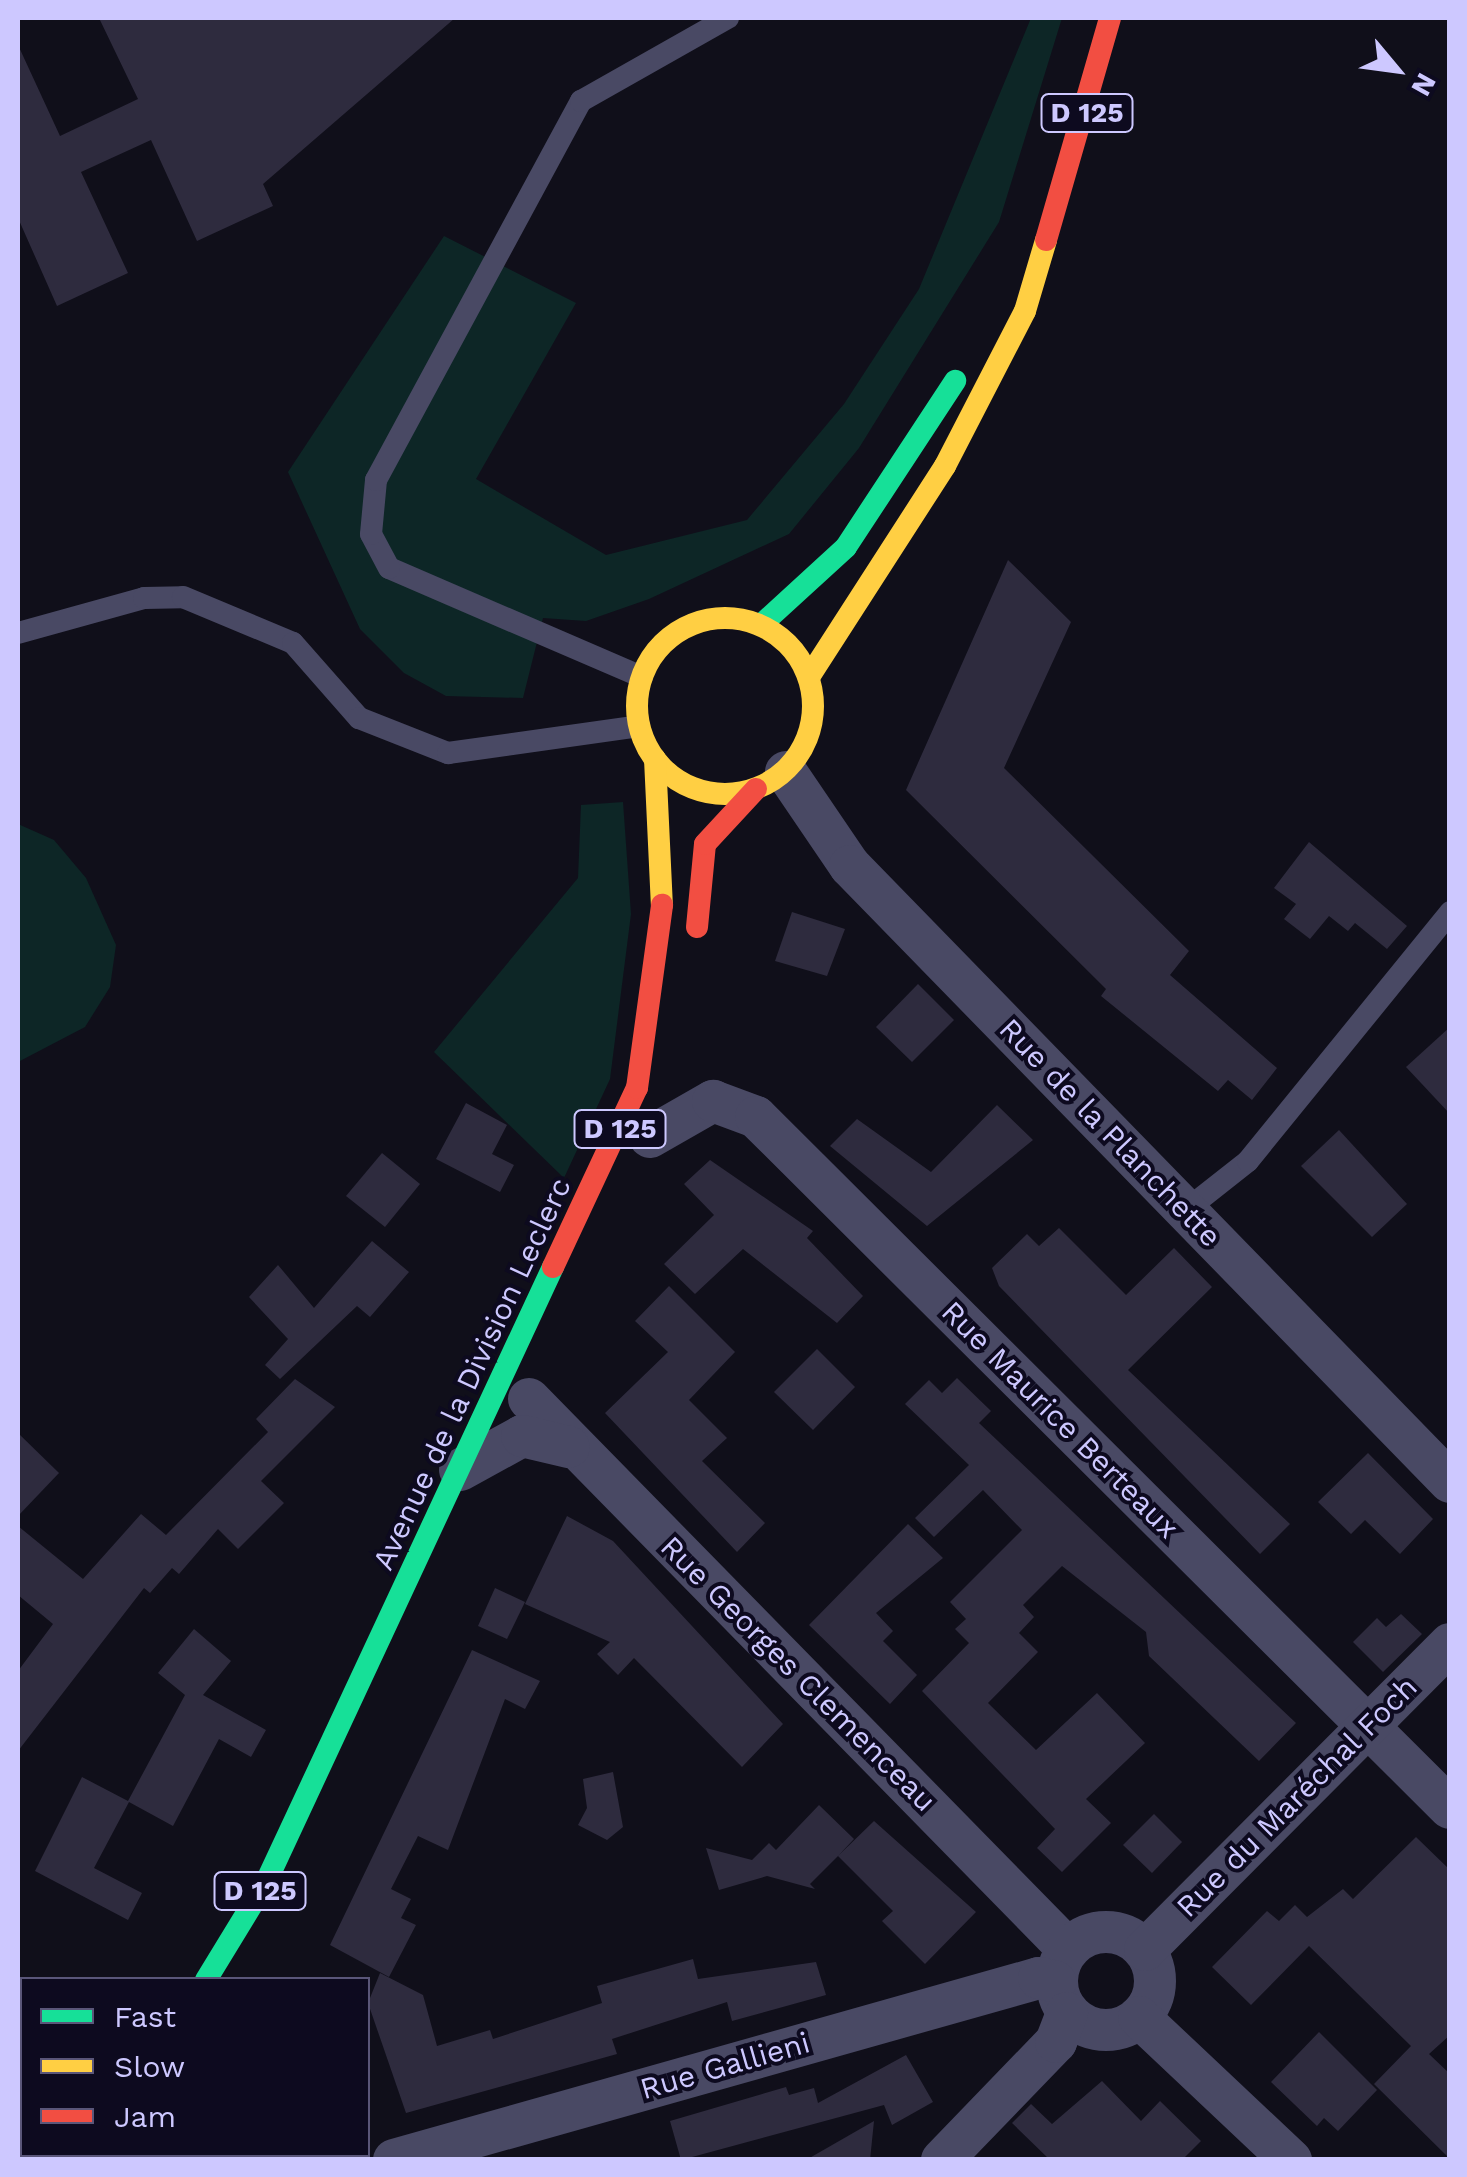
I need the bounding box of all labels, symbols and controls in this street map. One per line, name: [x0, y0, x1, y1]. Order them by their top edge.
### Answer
north arrow: [1347, 20, 1447, 120]
text: N: [1404, 68, 1443, 102]
road number: D 125: [1040, 90, 1134, 136]
street label: Rue de la Planchette: [991, 1011, 1229, 1255]
road number: D 125: [572, 1106, 668, 1152]
street label: Avenue de la Division Leclerc: [365, 1172, 579, 1576]
street label: Rue Maurice Berteaux: [934, 1294, 1186, 1546]
street label: Rue Georges Clemenceau: [653, 1529, 943, 1819]
street label: Rue du Maréchal Foch: [1169, 1669, 1425, 1925]
road number: D 125: [212, 1868, 308, 1914]
legend: [20, 1977, 370, 2157]
text: Fast: [114, 1999, 176, 2034]
street label: Rue Gallieni: [636, 2025, 814, 2107]
text: Slow: [114, 2049, 185, 2084]
text: Jam: [114, 2099, 176, 2134]

